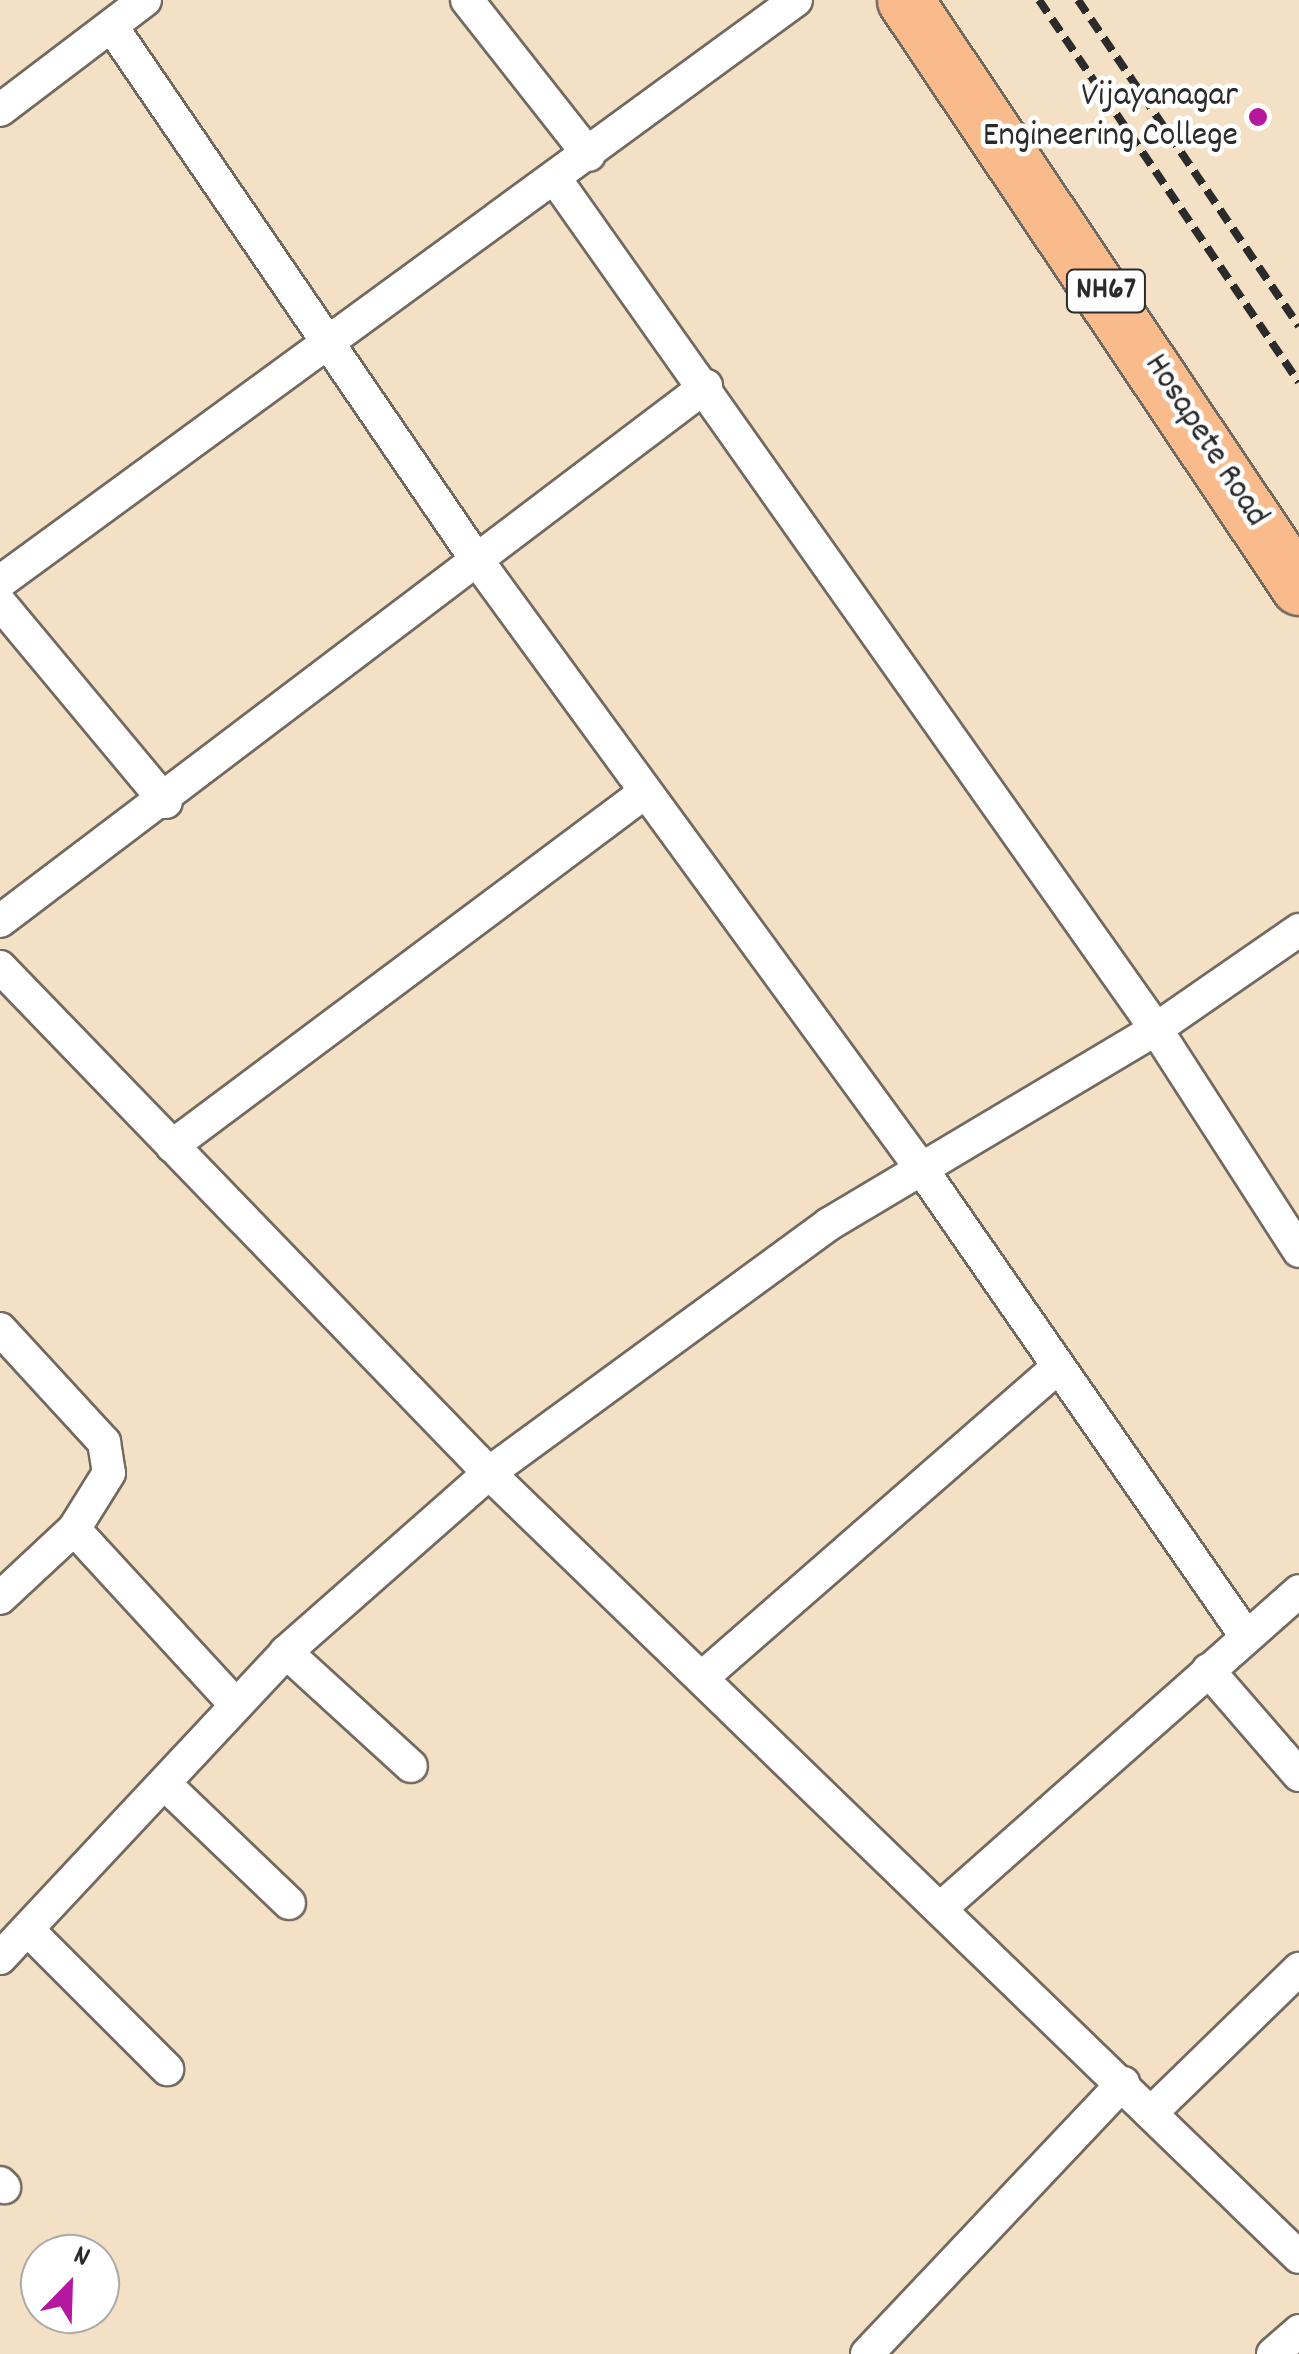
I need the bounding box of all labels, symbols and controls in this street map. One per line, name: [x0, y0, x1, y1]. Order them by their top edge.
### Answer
place label: Vijayanagar Engineering College: [983, 76, 1238, 158]
marker: Vijayanagar Engineering College: [1247, 106, 1269, 128]
road number: NH67: [1064, 264, 1148, 318]
street label: Hosapete Road: [1133, 347, 1277, 535]
north arrow: [20, 2234, 120, 2334]
text: N: [67, 2237, 95, 2279]

